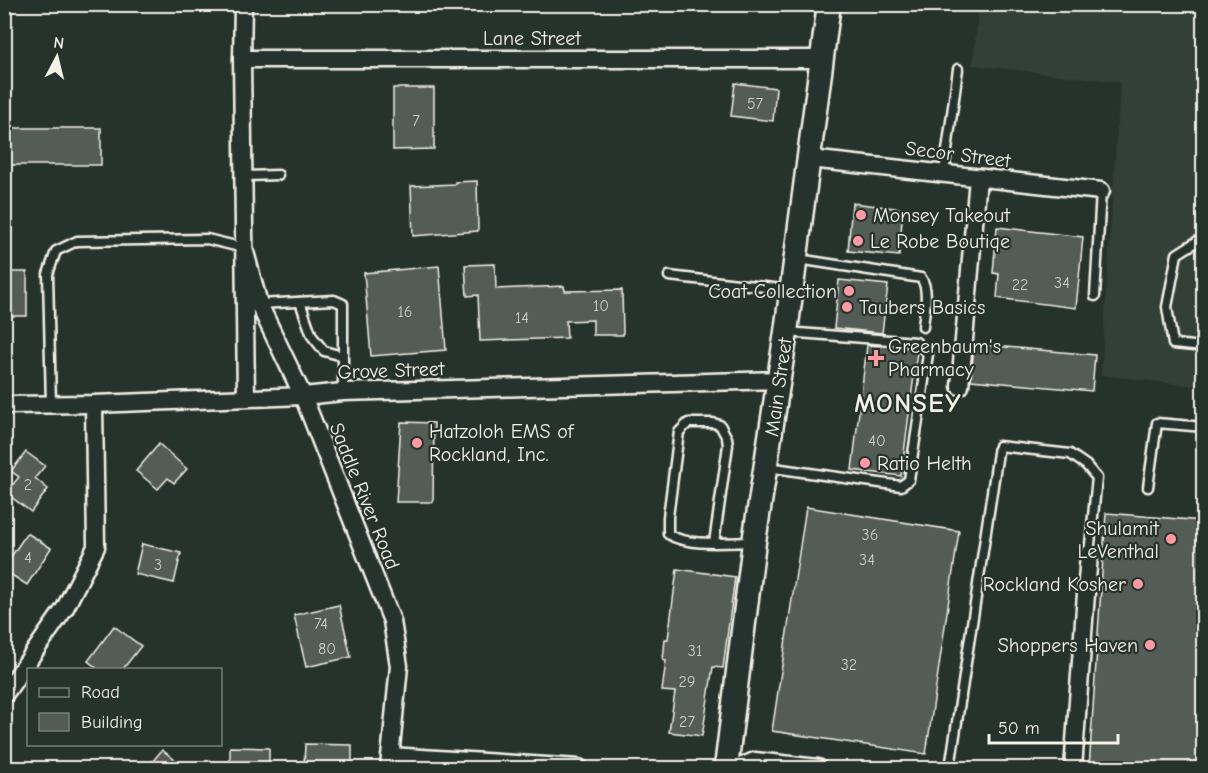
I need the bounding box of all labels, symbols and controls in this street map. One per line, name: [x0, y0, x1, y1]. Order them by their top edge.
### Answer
north arrow: [27, 27, 87, 87]
street label: Lane Street: [483, 27, 582, 50]
text: N: [52, 34, 65, 53]
house number: 57: [747, 95, 764, 113]
house number: 7: [412, 112, 420, 130]
street label: Secor Street: [904, 137, 1013, 173]
place label: Monsey Takeout: [873, 204, 1011, 227]
marker: Monsey Takeout: [854, 208, 868, 222]
place label: Le Robe Boutiqe: [870, 230, 1010, 253]
marker: Le Robe Boutiqe: [851, 234, 865, 248]
house number: 34: [1054, 274, 1070, 292]
house number: 22: [1012, 276, 1028, 294]
place label: Coat Collection: [708, 280, 837, 303]
marker: Coat Collection: [842, 284, 856, 298]
place label: Taubers Basics: [859, 296, 985, 319]
house number: 10: [593, 297, 609, 315]
marker: Taubers Basics: [840, 300, 854, 314]
house number: 16: [397, 303, 413, 321]
house number: 14: [515, 309, 529, 327]
street label: Main Street: [760, 335, 797, 438]
place label: Greenbaum's Pharmacy: [888, 335, 1001, 381]
marker: Greenbaum's Pharmacy: [869, 351, 883, 365]
street label: Grove Street: [337, 357, 446, 384]
district label: MONSEY: [854, 389, 962, 419]
street label: Saddle River Road: [325, 420, 404, 573]
place label: Hatzoloh EMS of Rockland, Inc.: [429, 420, 575, 466]
house number: 40: [868, 432, 886, 450]
marker: Hatzoloh EMS of Rockland, Inc.: [410, 436, 424, 450]
place label: Ratio Helth: [877, 452, 972, 475]
marker: Ratio Helth: [858, 456, 872, 470]
house number: 2: [24, 476, 32, 494]
place label: Shulamit LeVenthal: [1078, 517, 1160, 563]
house number: 36: [862, 526, 878, 544]
marker: Shulamit LeVenthal: [1164, 532, 1178, 546]
house number: 4: [24, 549, 32, 567]
house number: 34: [859, 551, 875, 569]
house number: 3: [154, 556, 162, 574]
place label: Rockland Kosher: [983, 573, 1126, 596]
marker: Rockland Kosher: [1131, 577, 1145, 591]
house number: 74: [314, 615, 328, 633]
place label: Shoppers Haven: [998, 634, 1138, 657]
marker: Shoppers Haven: [1143, 638, 1157, 652]
house number: 80: [318, 640, 336, 658]
house number: 31: [688, 642, 702, 660]
house number: 32: [841, 656, 857, 674]
legend: [27, 668, 222, 746]
house number: 29: [679, 673, 695, 691]
text: Road: [81, 682, 120, 703]
scale bar: [989, 707, 1118, 745]
text: Building: [81, 712, 143, 733]
house number: 27: [679, 713, 695, 731]
text: 50 m: [998, 718, 1040, 739]

